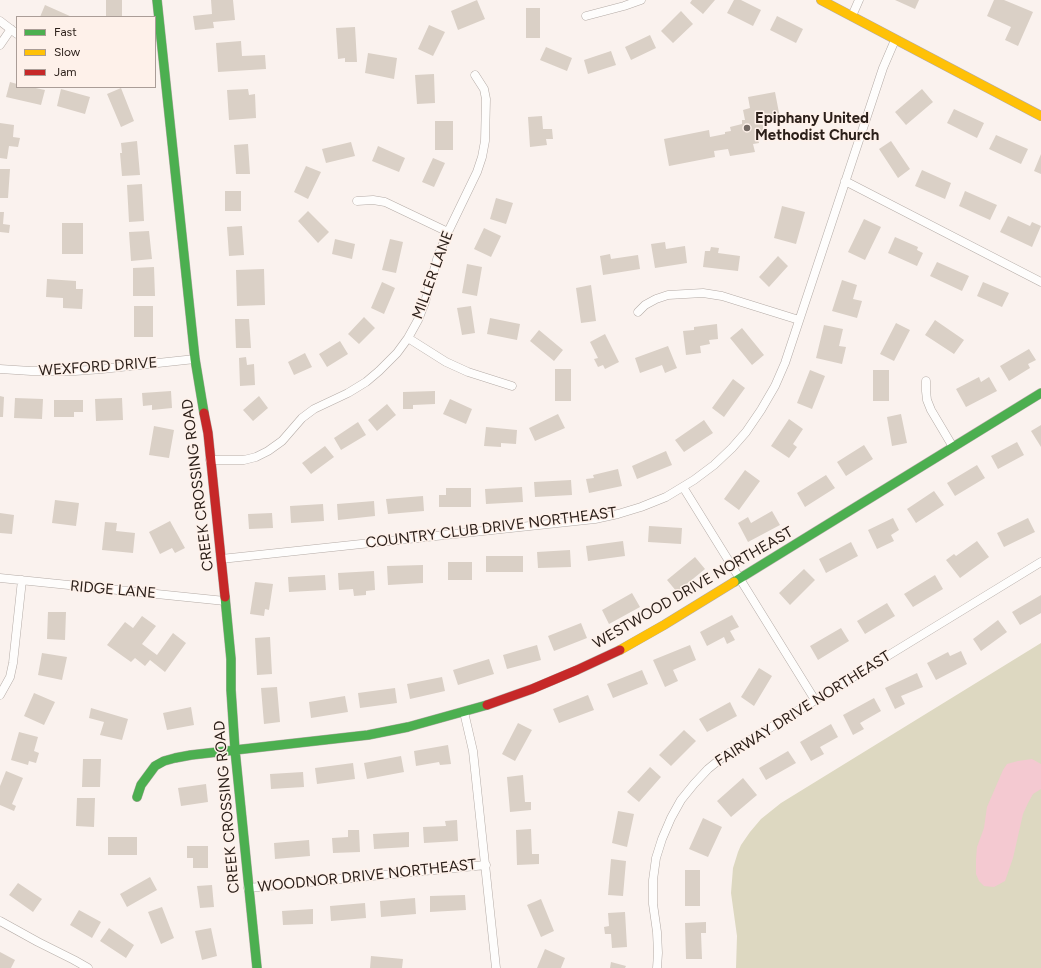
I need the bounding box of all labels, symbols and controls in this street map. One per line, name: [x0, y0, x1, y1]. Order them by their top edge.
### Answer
legend: [16, 16, 156, 88]
text: Fast: [54, 25, 77, 39]
text: Slow: [54, 45, 80, 59]
text: Jam: [54, 65, 77, 79]
place label: Epiphany United Methodist Church: [755, 110, 879, 145]
marker: Epiphany United Methodist Church: [742, 123, 752, 133]
street label: MILLER LANE: [409, 228, 457, 322]
street label: WEXFORD DRIVE: [38, 354, 158, 380]
street label: CREEK CROSSING ROAD: [179, 398, 217, 572]
street label: COUNTRY CLUB DRIVE NORTHEAST: [365, 504, 617, 552]
street label: WESTWOOD DRIVE NORTHEAST: [590, 523, 796, 653]
street label: RIDGE LANE: [69, 577, 157, 603]
street label: FAIRWAY DRIVE NORTHEAST: [712, 647, 894, 771]
street label: CREEK CROSSING ROAD: [210, 720, 244, 894]
street label: WOODNOR DRIVE NORTHEAST: [257, 856, 477, 896]

